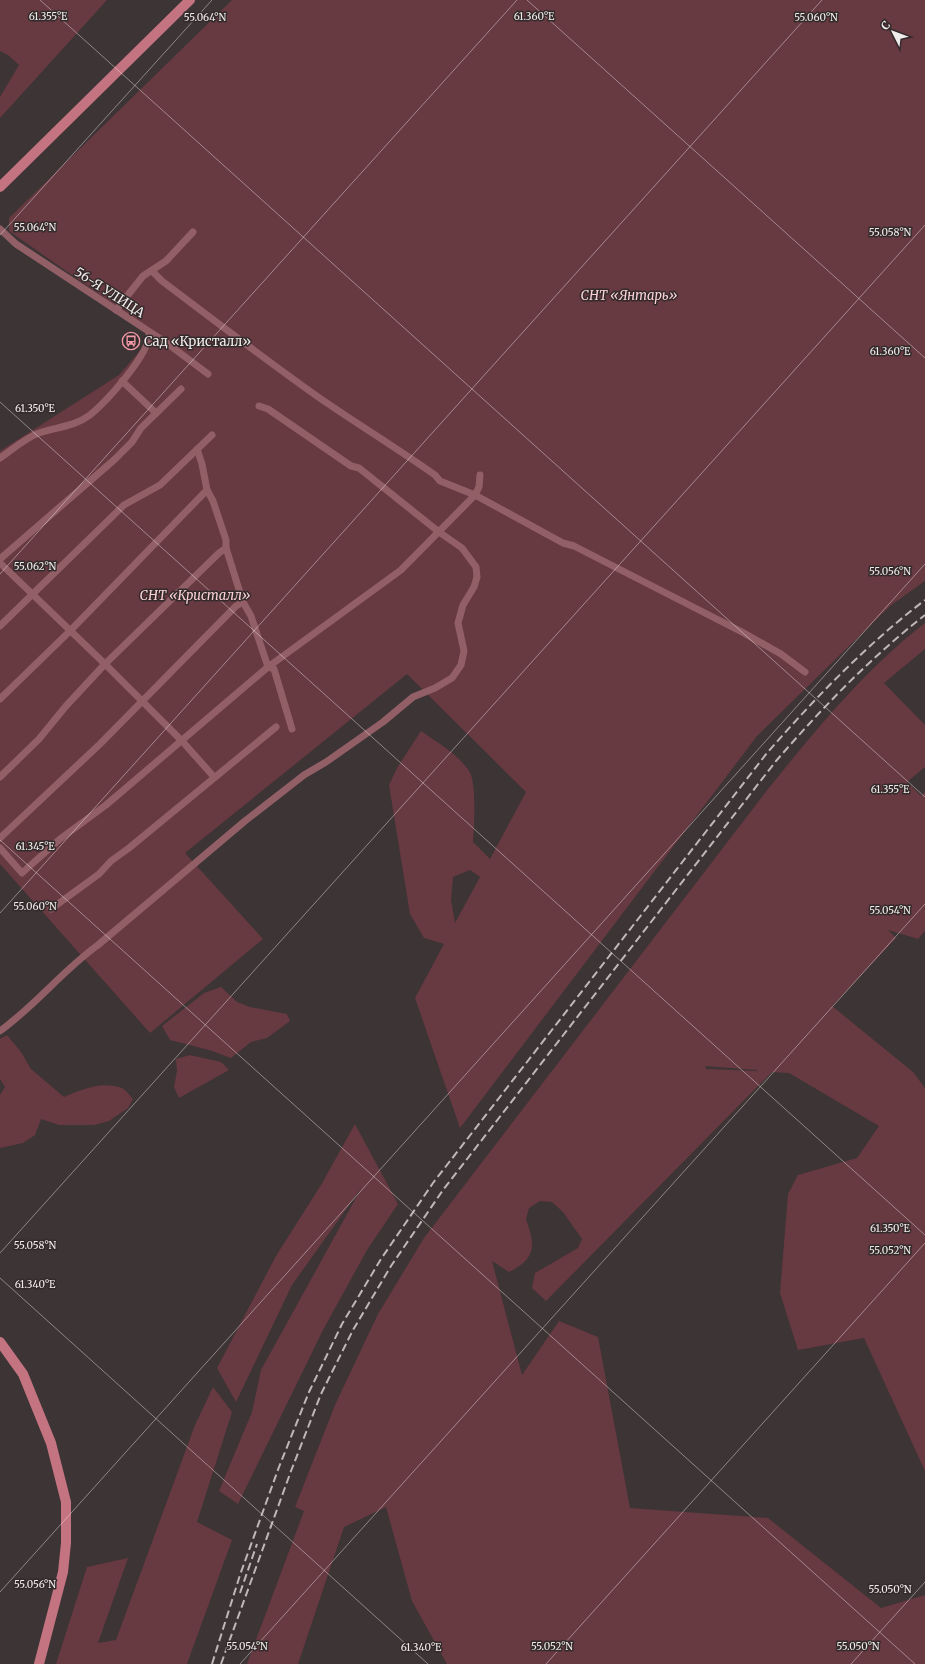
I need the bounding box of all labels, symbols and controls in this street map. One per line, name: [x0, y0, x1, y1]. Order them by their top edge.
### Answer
text: 61.355°E: [29, 10, 68, 23]
text: 61.360°E: [514, 10, 555, 23]
text: 55.064°N: [184, 11, 226, 24]
text: 55.060°N: [794, 11, 838, 24]
north arrow: [873, 12, 913, 52]
text: С: [878, 18, 893, 33]
text: 55.064°N: [14, 221, 56, 234]
text: 55.058°N: [869, 226, 912, 239]
street label: 56-Я УЛИЦА: [71, 263, 149, 322]
park label: СНТ «Янтарь»: [581, 287, 677, 304]
bus stop icon: Сад «Кристалл»: [121, 331, 141, 351]
place label: Сад «Кристалл»: [144, 333, 251, 350]
text: 61.360°E: [870, 345, 911, 358]
text: 61.350°E: [15, 402, 56, 415]
text: 55.062°N: [14, 560, 57, 573]
text: 55.056°N: [869, 565, 911, 578]
park label: СНТ «Кристалл»: [140, 587, 251, 604]
text: 61.355°E: [871, 783, 910, 796]
text: 61.345°E: [15, 840, 55, 853]
text: 55.060°N: [13, 900, 57, 913]
text: 55.054°N: [869, 904, 911, 917]
text: 61.350°E: [870, 1222, 911, 1235]
text: 55.058°N: [14, 1239, 57, 1252]
text: 55.052°N: [869, 1244, 911, 1257]
text: 61.340°E: [15, 1278, 56, 1291]
text: 55.056°N: [14, 1578, 56, 1591]
text: 55.050°N: [868, 1583, 912, 1596]
text: 55.054°N: [226, 1640, 268, 1653]
text: 55.052°N: [531, 1640, 573, 1653]
text: 55.050°N: [836, 1640, 880, 1653]
text: 61.340°E: [401, 1641, 442, 1654]

